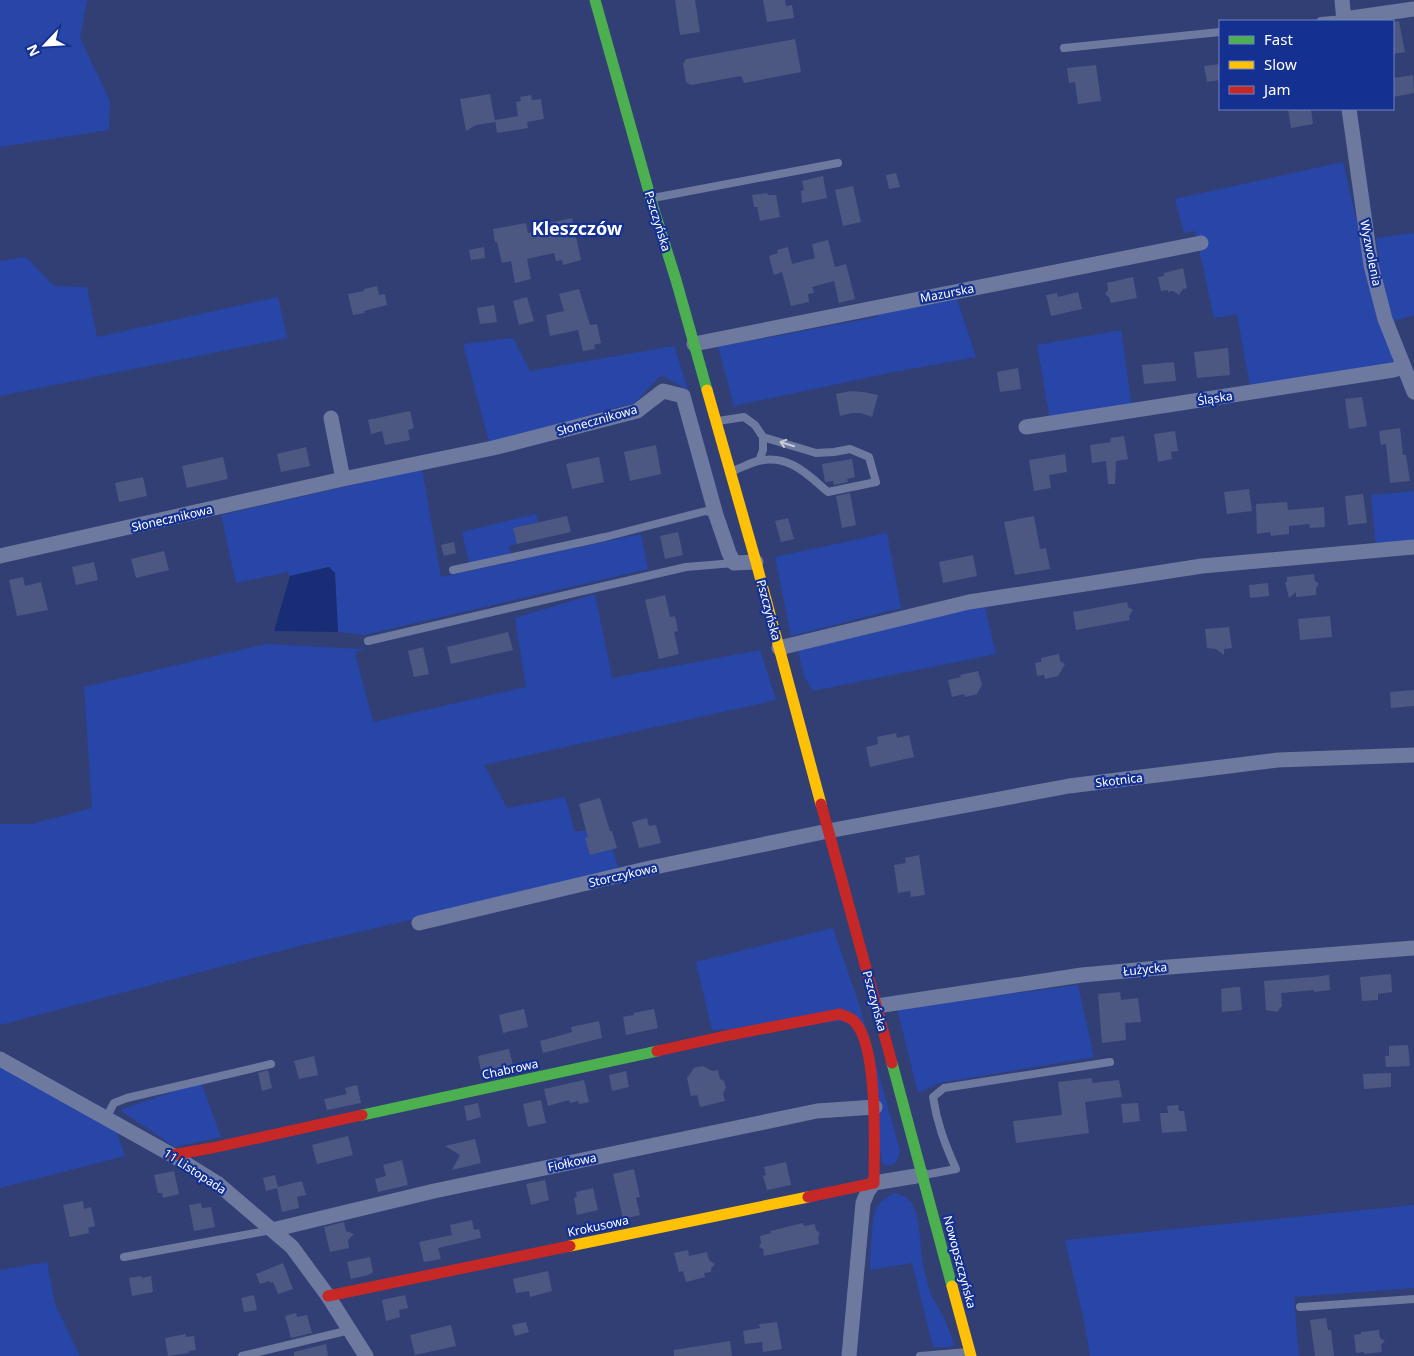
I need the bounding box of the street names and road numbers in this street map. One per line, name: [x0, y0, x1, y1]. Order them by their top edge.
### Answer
street label: Pszczyńska: [641, 189, 675, 253]
street label: Wyzwolenia: [1356, 219, 1386, 287]
street label: Mazurska: [919, 279, 975, 307]
street label: Śląska: [1196, 387, 1234, 409]
street label: Słonecznikowa: [555, 400, 639, 440]
street label: Słonecznikowa: [130, 500, 214, 536]
street label: Pszczyńska: [753, 578, 785, 642]
street label: Skotnica: [1094, 769, 1144, 791]
street label: Storczykowa: [587, 859, 659, 891]
street label: Łużycka: [1122, 958, 1168, 980]
street label: Pszczyńska: [859, 969, 891, 1033]
street label: Chabrowa: [480, 1055, 540, 1083]
street label: 11 Listopada: [160, 1144, 230, 1198]
street label: Fiołkowa: [546, 1149, 598, 1175]
street label: Krokusowa: [566, 1211, 630, 1241]
street label: Nowopszczyńska: [939, 1214, 981, 1310]

